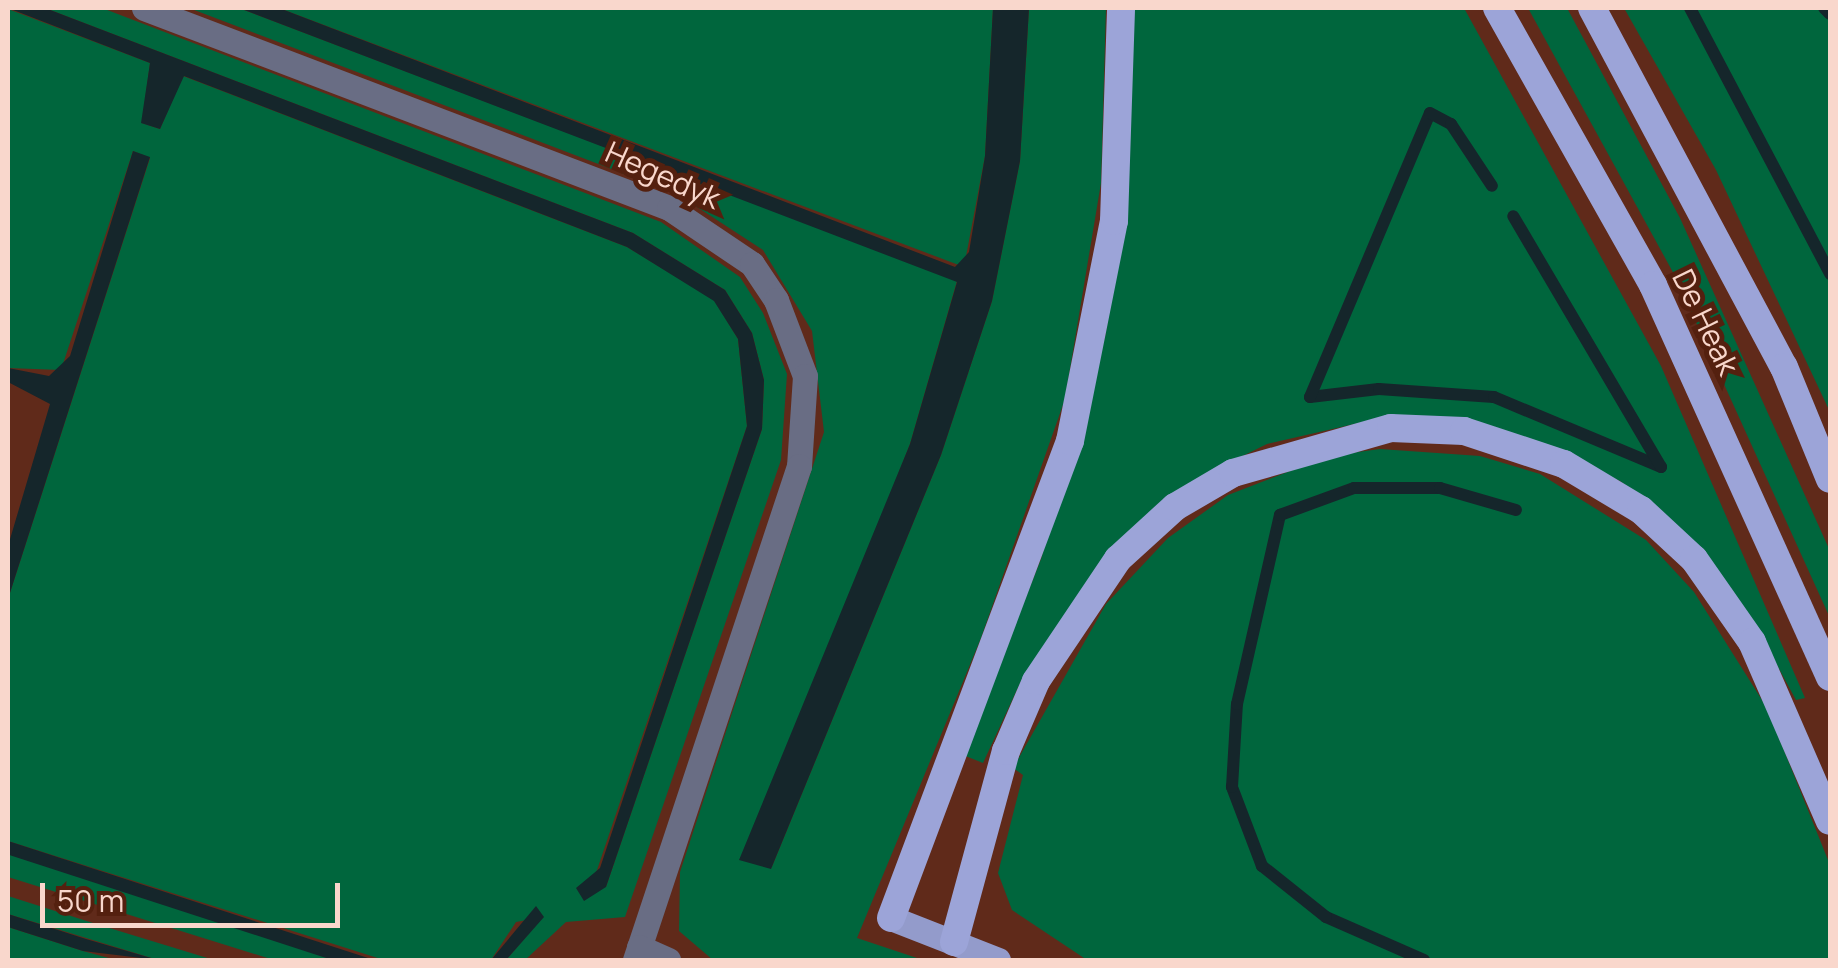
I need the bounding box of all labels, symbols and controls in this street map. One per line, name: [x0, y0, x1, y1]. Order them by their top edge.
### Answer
street label: Hegedyk: [600, 134, 726, 216]
street label: De Heak: [1665, 263, 1747, 381]
scale bar: [45, 863, 345, 925]
text: 50 m: [57, 880, 124, 921]

